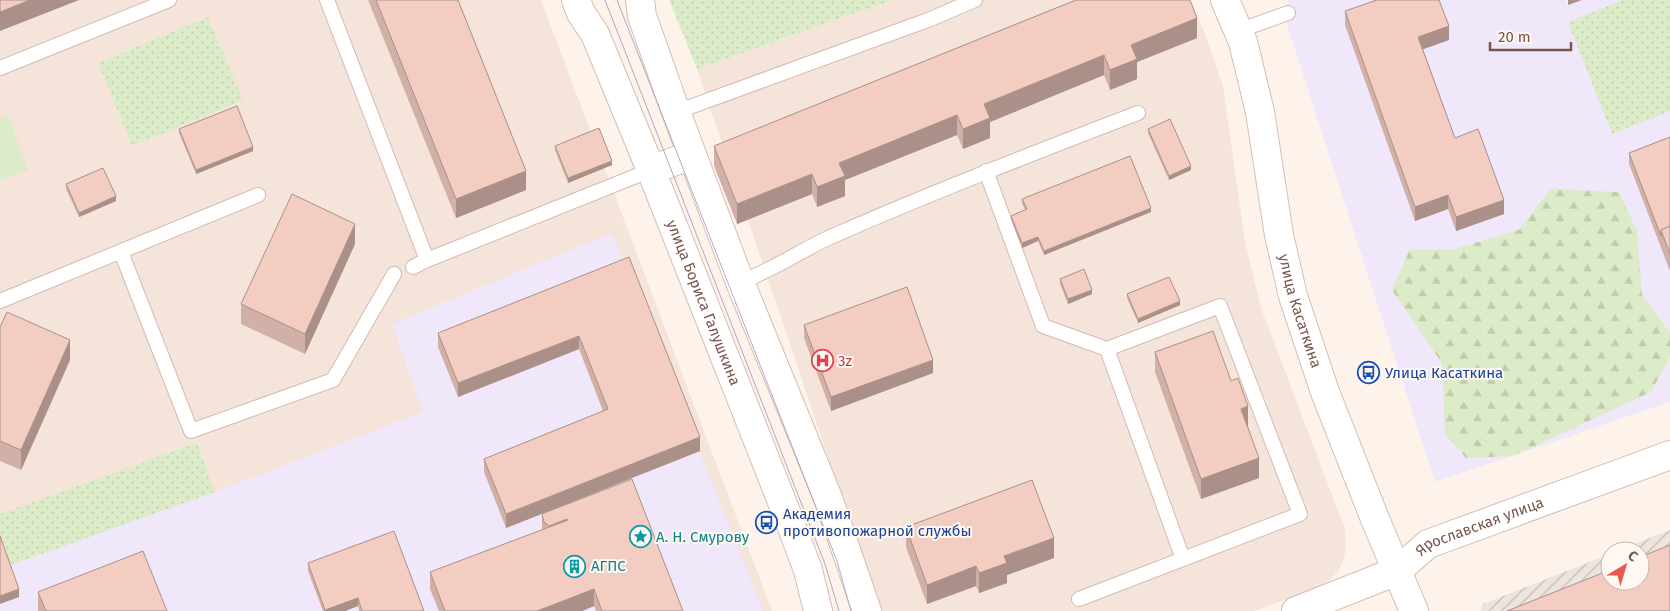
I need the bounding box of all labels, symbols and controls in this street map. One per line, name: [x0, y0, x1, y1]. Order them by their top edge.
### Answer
scale bar: [1490, 20, 1571, 52]
text: 20 m: [1498, 28, 1531, 46]
street label: улица Бориса Галушкина: [663, 217, 744, 388]
street label: улица Касаткина: [1275, 252, 1325, 370]
hospital icon: 3z: [810, 349, 834, 373]
place label: 3z: [838, 352, 852, 370]
bus stop icon: Улица Касаткина: [1357, 361, 1381, 385]
place label: Улица Касаткина: [1385, 364, 1503, 382]
street label: Ярославская улица: [1412, 493, 1546, 560]
place label: Академия противопожарной службы: [783, 505, 971, 540]
bus stop icon: Академия противопожарной службы: [755, 511, 779, 535]
place icon: А. Н. Смурову: [628, 525, 652, 549]
place label: А. Н. Смурову: [656, 528, 750, 546]
north arrow: [1600, 541, 1650, 591]
text: С: [1624, 547, 1641, 565]
building icon: АГПС: [563, 554, 587, 578]
place label: АГПС: [591, 557, 626, 575]

